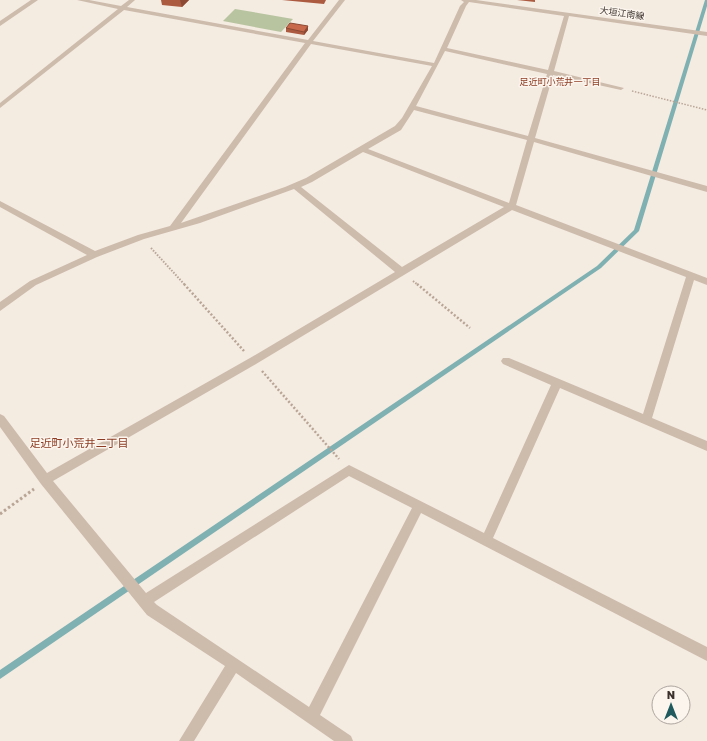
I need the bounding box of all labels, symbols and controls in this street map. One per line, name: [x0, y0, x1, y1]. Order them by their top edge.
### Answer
street label: 大垣江南線: [599, 4, 646, 22]
district label: 足近町小荒井一丁目: [519, 76, 601, 87]
district label: 足近町小荒井二丁目: [30, 436, 129, 449]
north arrow: [651, 685, 691, 725]
text: N: [667, 688, 675, 701]

